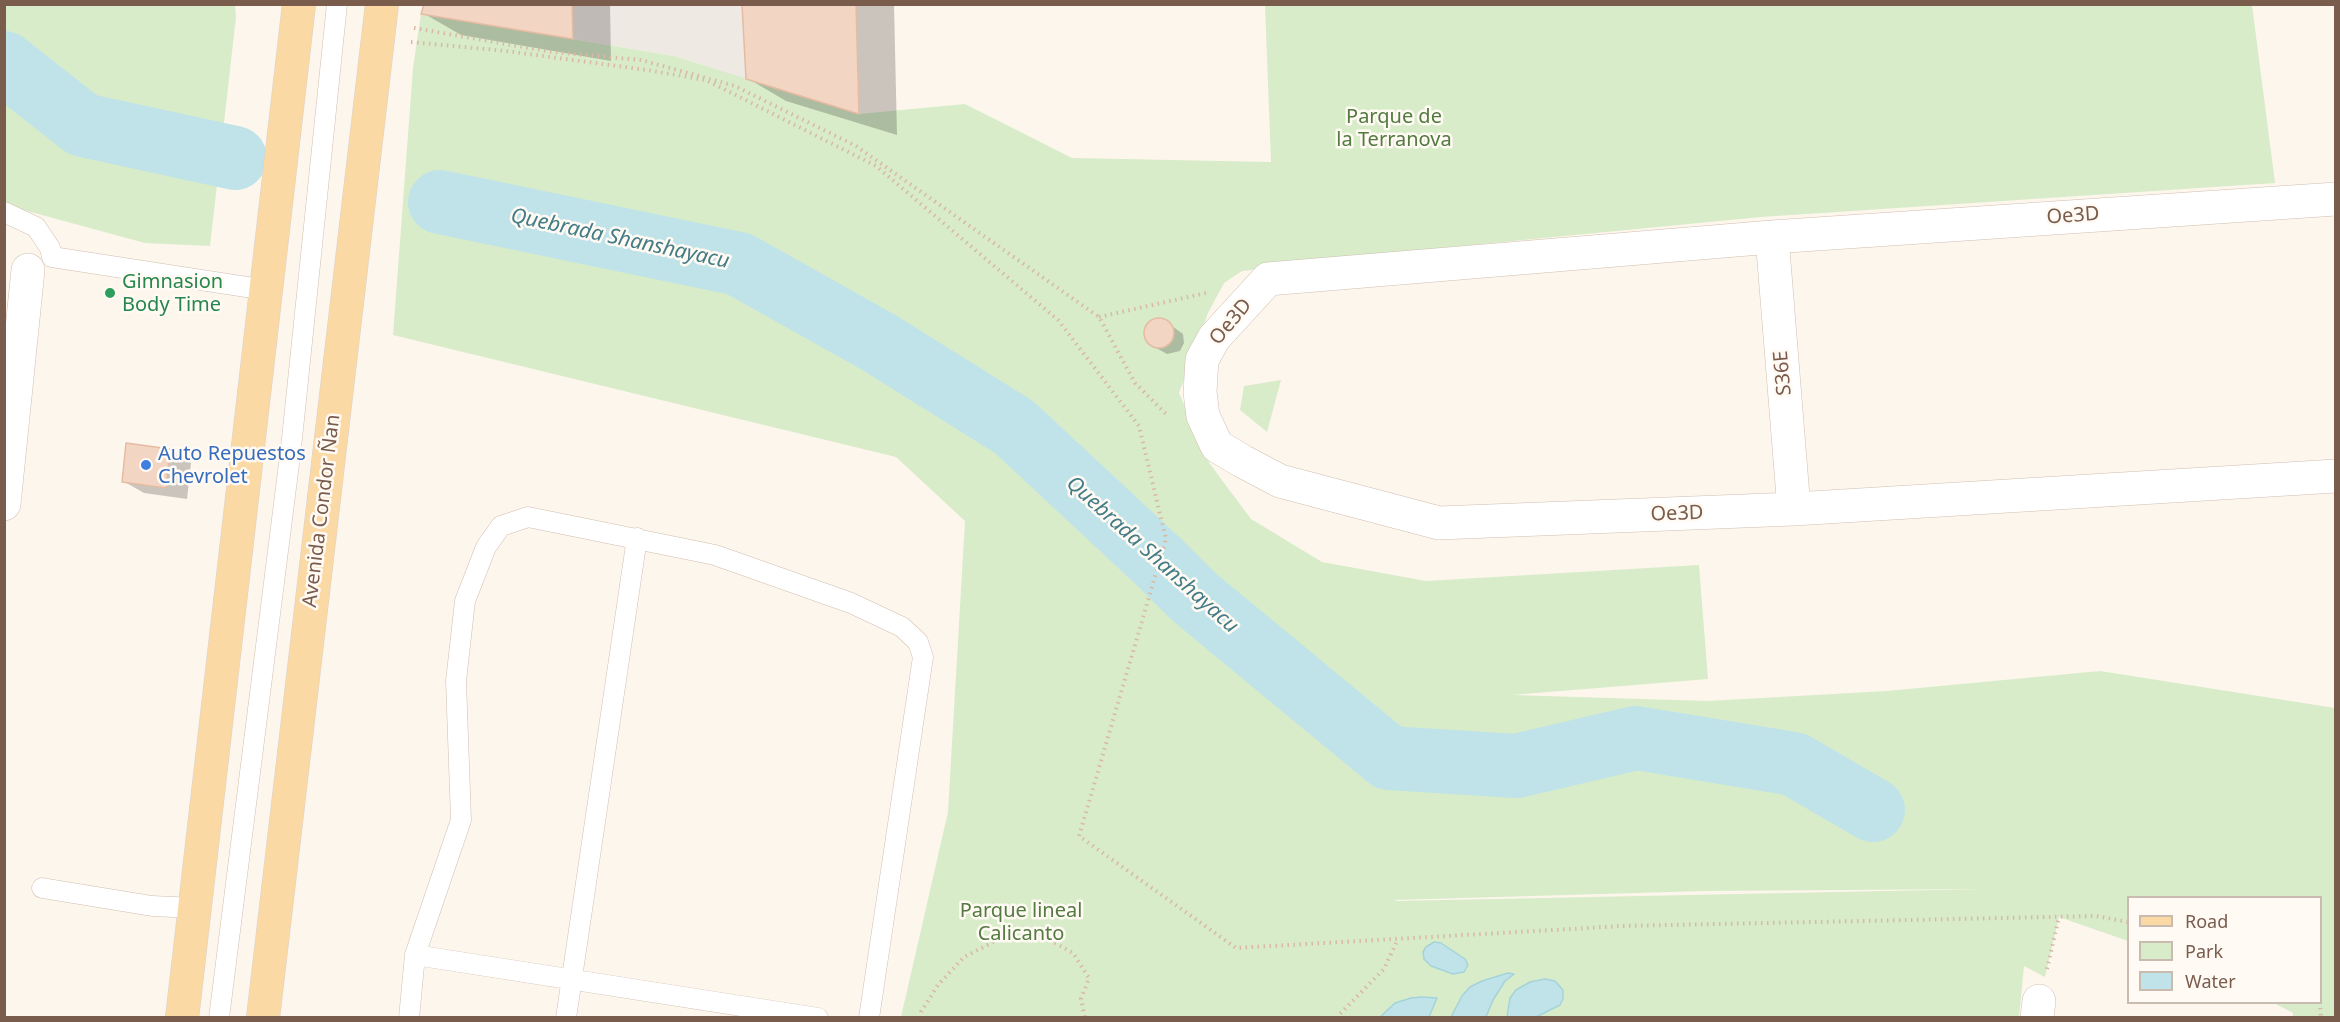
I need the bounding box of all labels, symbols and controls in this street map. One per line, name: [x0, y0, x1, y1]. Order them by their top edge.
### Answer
park label: Parque de la Terranova: [1336, 105, 1452, 152]
street label: Oe3D: [2046, 202, 2100, 230]
water label: Quebrada Shanshayacu: [508, 204, 732, 274]
place label: Gimnasion Body Time: [122, 270, 223, 317]
marker: Gimnasion Body Time: [103, 286, 117, 300]
street label: Oe3D: [1205, 294, 1257, 350]
street label: S36E: [1769, 350, 1797, 396]
street label: Avenida Condor Ñan: [298, 413, 346, 609]
place label: Auto Repuestos Chevrolet: [158, 442, 306, 489]
marker: Auto Repuestos Chevrolet: [139, 458, 153, 472]
water label: Quebrada Shanshayacu: [1061, 471, 1243, 639]
street label: Oe3D: [1650, 501, 1704, 527]
legend: [2127, 896, 2322, 1004]
park label: Parque lineal Calicanto: [960, 899, 1082, 946]
text: Road: [2185, 909, 2228, 933]
text: Park: [2185, 939, 2223, 963]
text: Water: [2185, 969, 2236, 993]

